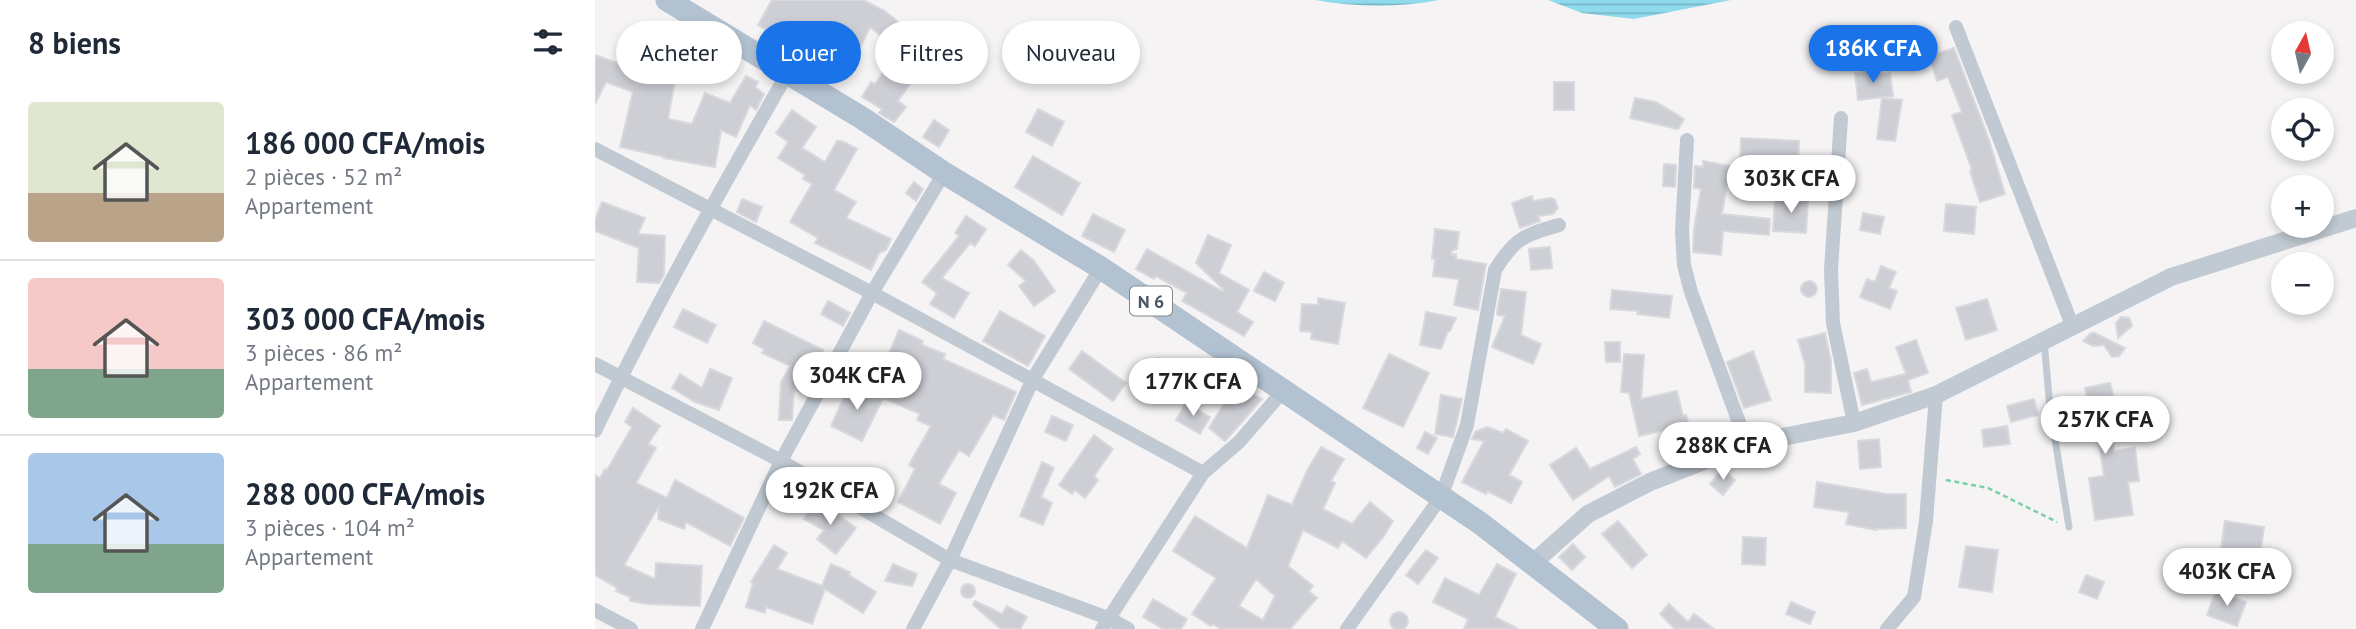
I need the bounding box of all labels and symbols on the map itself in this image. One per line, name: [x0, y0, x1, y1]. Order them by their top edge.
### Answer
north arrow: [2271, 21, 2335, 84]
pin: 186K CFA: [1801, 25, 1945, 85]
pin: 303K CFA: [1719, 156, 1863, 215]
road number: N 6: [1130, 286, 1172, 316]
pin: 304K CFA: [785, 352, 929, 412]
pin: 177K CFA: [1121, 358, 1265, 418]
pin: 257K CFA: [2033, 396, 2177, 456]
pin: 288K CFA: [1651, 422, 1795, 482]
pin: 192K CFA: [758, 468, 902, 527]
pin: 403K CFA: [2155, 548, 2299, 608]

